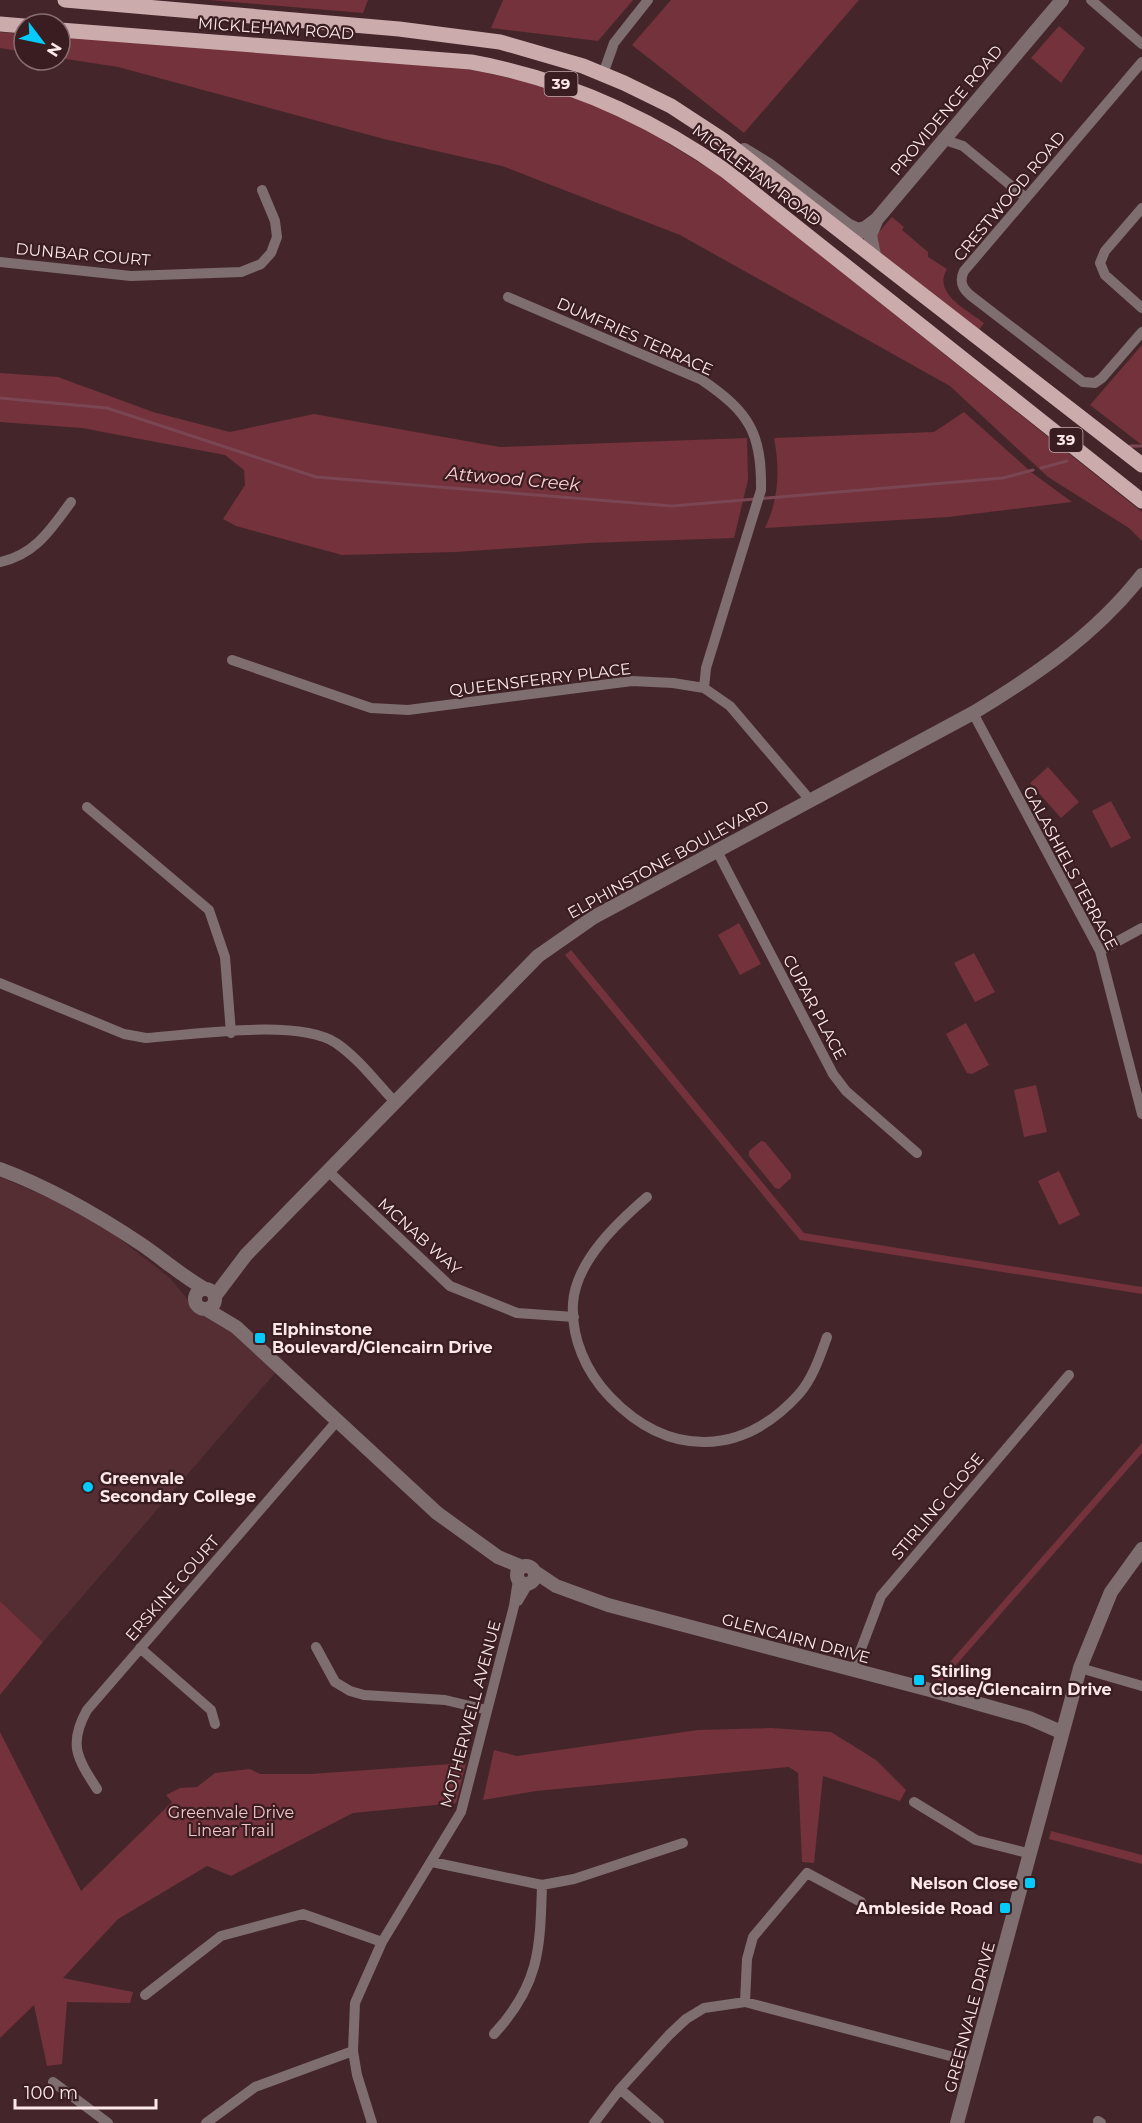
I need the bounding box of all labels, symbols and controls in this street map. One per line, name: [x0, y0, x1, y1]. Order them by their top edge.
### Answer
north arrow: [12, 12, 72, 72]
street label: MICKLEHAM ROAD: [197, 14, 355, 43]
text: N: [43, 39, 66, 60]
street label: PROVIDENCE ROAD: [886, 41, 1007, 179]
road number: 39: [544, 72, 578, 96]
street label: MICKLEHAM ROAD: [689, 121, 825, 230]
street label: CRESTWOOD ROAD: [950, 128, 1069, 265]
street label: DUNBAR COURT: [15, 239, 152, 270]
street label: DUMFRIES TERRACE: [554, 293, 716, 379]
road number: 39: [1050, 428, 1082, 452]
water label: Attwood Creek: [444, 462, 582, 496]
street label: QUEENSFERRY PLACE: [448, 659, 632, 700]
street label: GALASHIELS TERRACE: [1019, 783, 1122, 953]
street label: ELPHINSTONE BOULEVARD: [564, 796, 772, 923]
street label: CUPAR PLACE: [779, 952, 850, 1063]
street label: MCNAB WAY: [374, 1194, 466, 1279]
place label: Elphinstone Boulevard/Glencairn Drive: [272, 1320, 493, 1357]
marker: Elphinstone Boulevard/Glencairn Drive: [253, 1331, 267, 1345]
street label: STIRLING CLOSE: [887, 1449, 988, 1564]
place label: Greenvale Secondary College: [100, 1469, 256, 1506]
marker: Greenvale Secondary College: [81, 1480, 95, 1494]
street label: ERSKINE COURT: [121, 1531, 224, 1645]
street label: GLENCAIRN DRIVE: [720, 1610, 872, 1667]
street label: MOTHERWELL AVENUE: [436, 1618, 505, 1810]
place label: Stirling Close/Glencairn Drive: [931, 1662, 1112, 1699]
marker: Stirling Close/Glencairn Drive: [912, 1673, 926, 1687]
park label: Greenvale Drive Linear Trail: [168, 1803, 294, 1840]
place label: Nelson Close: [910, 1874, 1018, 1893]
marker: Nelson Close: [1023, 1876, 1037, 1890]
place label: Ambleside Road: [855, 1899, 993, 1918]
marker: Ambleside Road: [998, 1901, 1012, 1915]
street label: GREENVALE DRIVE: [940, 1940, 999, 2095]
scale bar: [15, 2072, 156, 2110]
text: 100 m: [24, 2082, 78, 2104]

